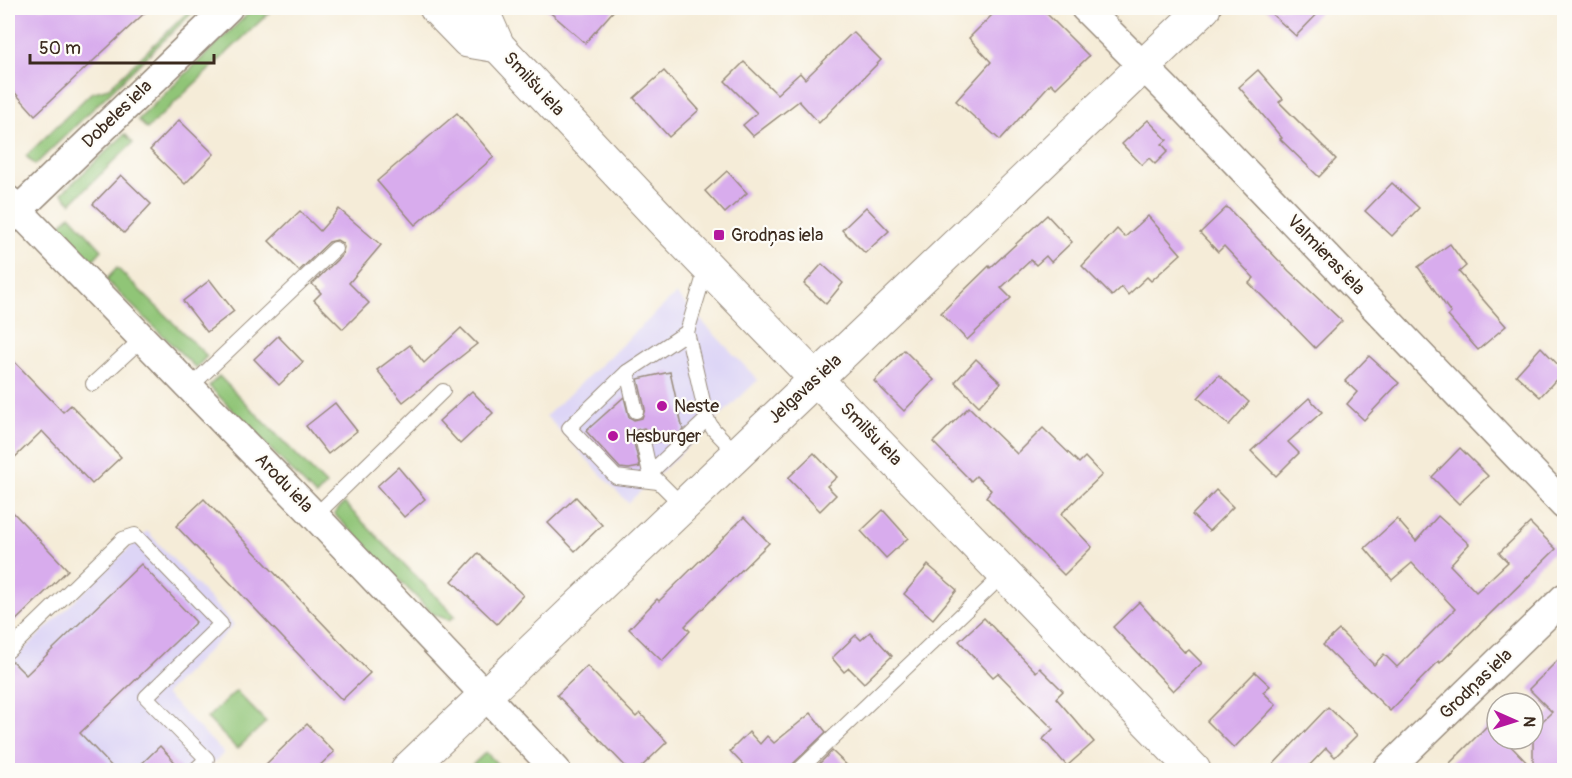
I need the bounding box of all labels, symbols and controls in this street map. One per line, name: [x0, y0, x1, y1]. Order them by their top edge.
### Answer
scale bar: [30, 27, 214, 65]
text: 50 m: [39, 37, 81, 60]
street label: Smilšu iela: [498, 47, 570, 121]
street label: Dobeles iela: [77, 75, 157, 153]
street label: Valmieras iela: [1282, 210, 1370, 300]
place label: Grodņas iela: [731, 224, 823, 247]
marker: Grodņas iela: [712, 228, 726, 242]
street label: Jelgavas iela: [763, 349, 847, 429]
place label: Neste: [674, 395, 719, 418]
street label: Smilšu iela: [835, 397, 907, 471]
marker: Neste: [655, 399, 669, 413]
place label: Hesburger: [625, 425, 702, 448]
marker: Hesburger: [606, 429, 620, 443]
street label: Arodu iela: [250, 448, 318, 518]
street label: Grodņas iela: [1435, 644, 1517, 724]
north arrow: [1485, 691, 1545, 751]
text: N: [1519, 716, 1539, 728]

